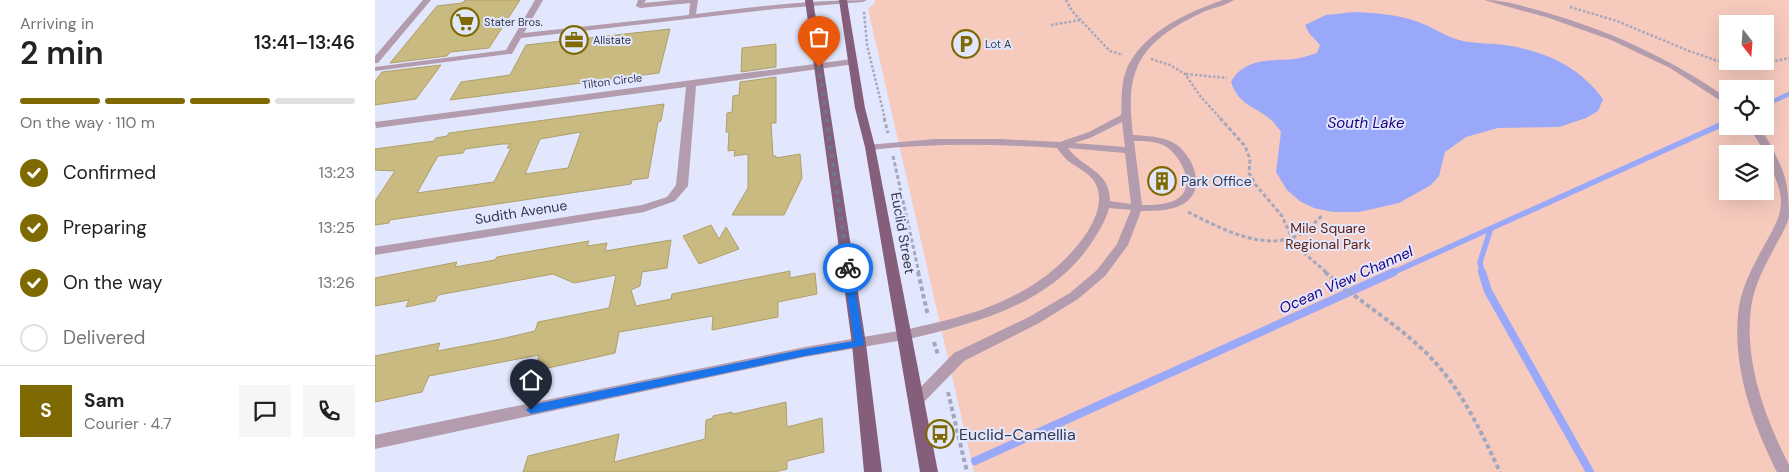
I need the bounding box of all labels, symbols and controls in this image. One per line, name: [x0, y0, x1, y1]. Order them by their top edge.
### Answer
supermarket icon: Stater Bros.: [450, 7, 480, 37]
text: Arriving in: [20, 13, 94, 34]
place label: Stater Bros.: [484, 15, 543, 29]
north arrow: [1719, 15, 1774, 70]
map controls: [1719, 15, 1774, 200]
pin: [798, 16, 840, 67]
icon: bag: [805, 23, 833, 51]
office icon: Allstate: [559, 25, 589, 55]
parking icon: Lot A: [951, 29, 981, 59]
text: 13:41–13:46: [254, 30, 355, 55]
text: 2 min: [20, 32, 104, 74]
place label: Allstate: [593, 33, 631, 47]
place label: Lot A: [985, 37, 1011, 51]
street label: Tilton Circle: [581, 70, 643, 92]
button: locate: [1719, 80, 1774, 135]
text: On the way · 110 m: [20, 112, 155, 133]
water label: South Lake: [1327, 113, 1405, 133]
button: layers: [1719, 145, 1774, 200]
icon: check: [20, 159, 48, 187]
text: Confirmed: [63, 160, 156, 185]
text: 13:23: [319, 162, 355, 183]
building icon: Park Office: [1147, 166, 1177, 196]
place label: Park Office: [1181, 172, 1252, 190]
street label: Euclid Street: [887, 191, 919, 275]
street label: Sudith Avenue: [474, 196, 568, 228]
icon: check: [20, 214, 48, 242]
text: Preparing: [63, 215, 147, 240]
text: 13:25: [318, 217, 355, 238]
park label: Mile Square Regional Park: [1285, 219, 1371, 253]
water label: Ocean View Channel: [1276, 241, 1417, 319]
courier: [823, 243, 873, 293]
icon: bike: [834, 254, 862, 282]
icon: check: [20, 269, 48, 297]
text: On the way: [63, 270, 163, 295]
text: 13:26: [318, 272, 355, 293]
text: Delivered: [63, 325, 145, 350]
pin: [510, 359, 552, 410]
icon: home: [517, 366, 545, 394]
button: chat: [239, 385, 291, 437]
button: phone: [303, 385, 355, 437]
text: Sam: [84, 388, 125, 413]
text: S: [40, 398, 52, 423]
text: Courier · 4.7: [84, 413, 172, 434]
bus stop icon: Euclid-Camellia: [925, 419, 955, 449]
place label: Euclid-Camellia: [959, 424, 1076, 445]

